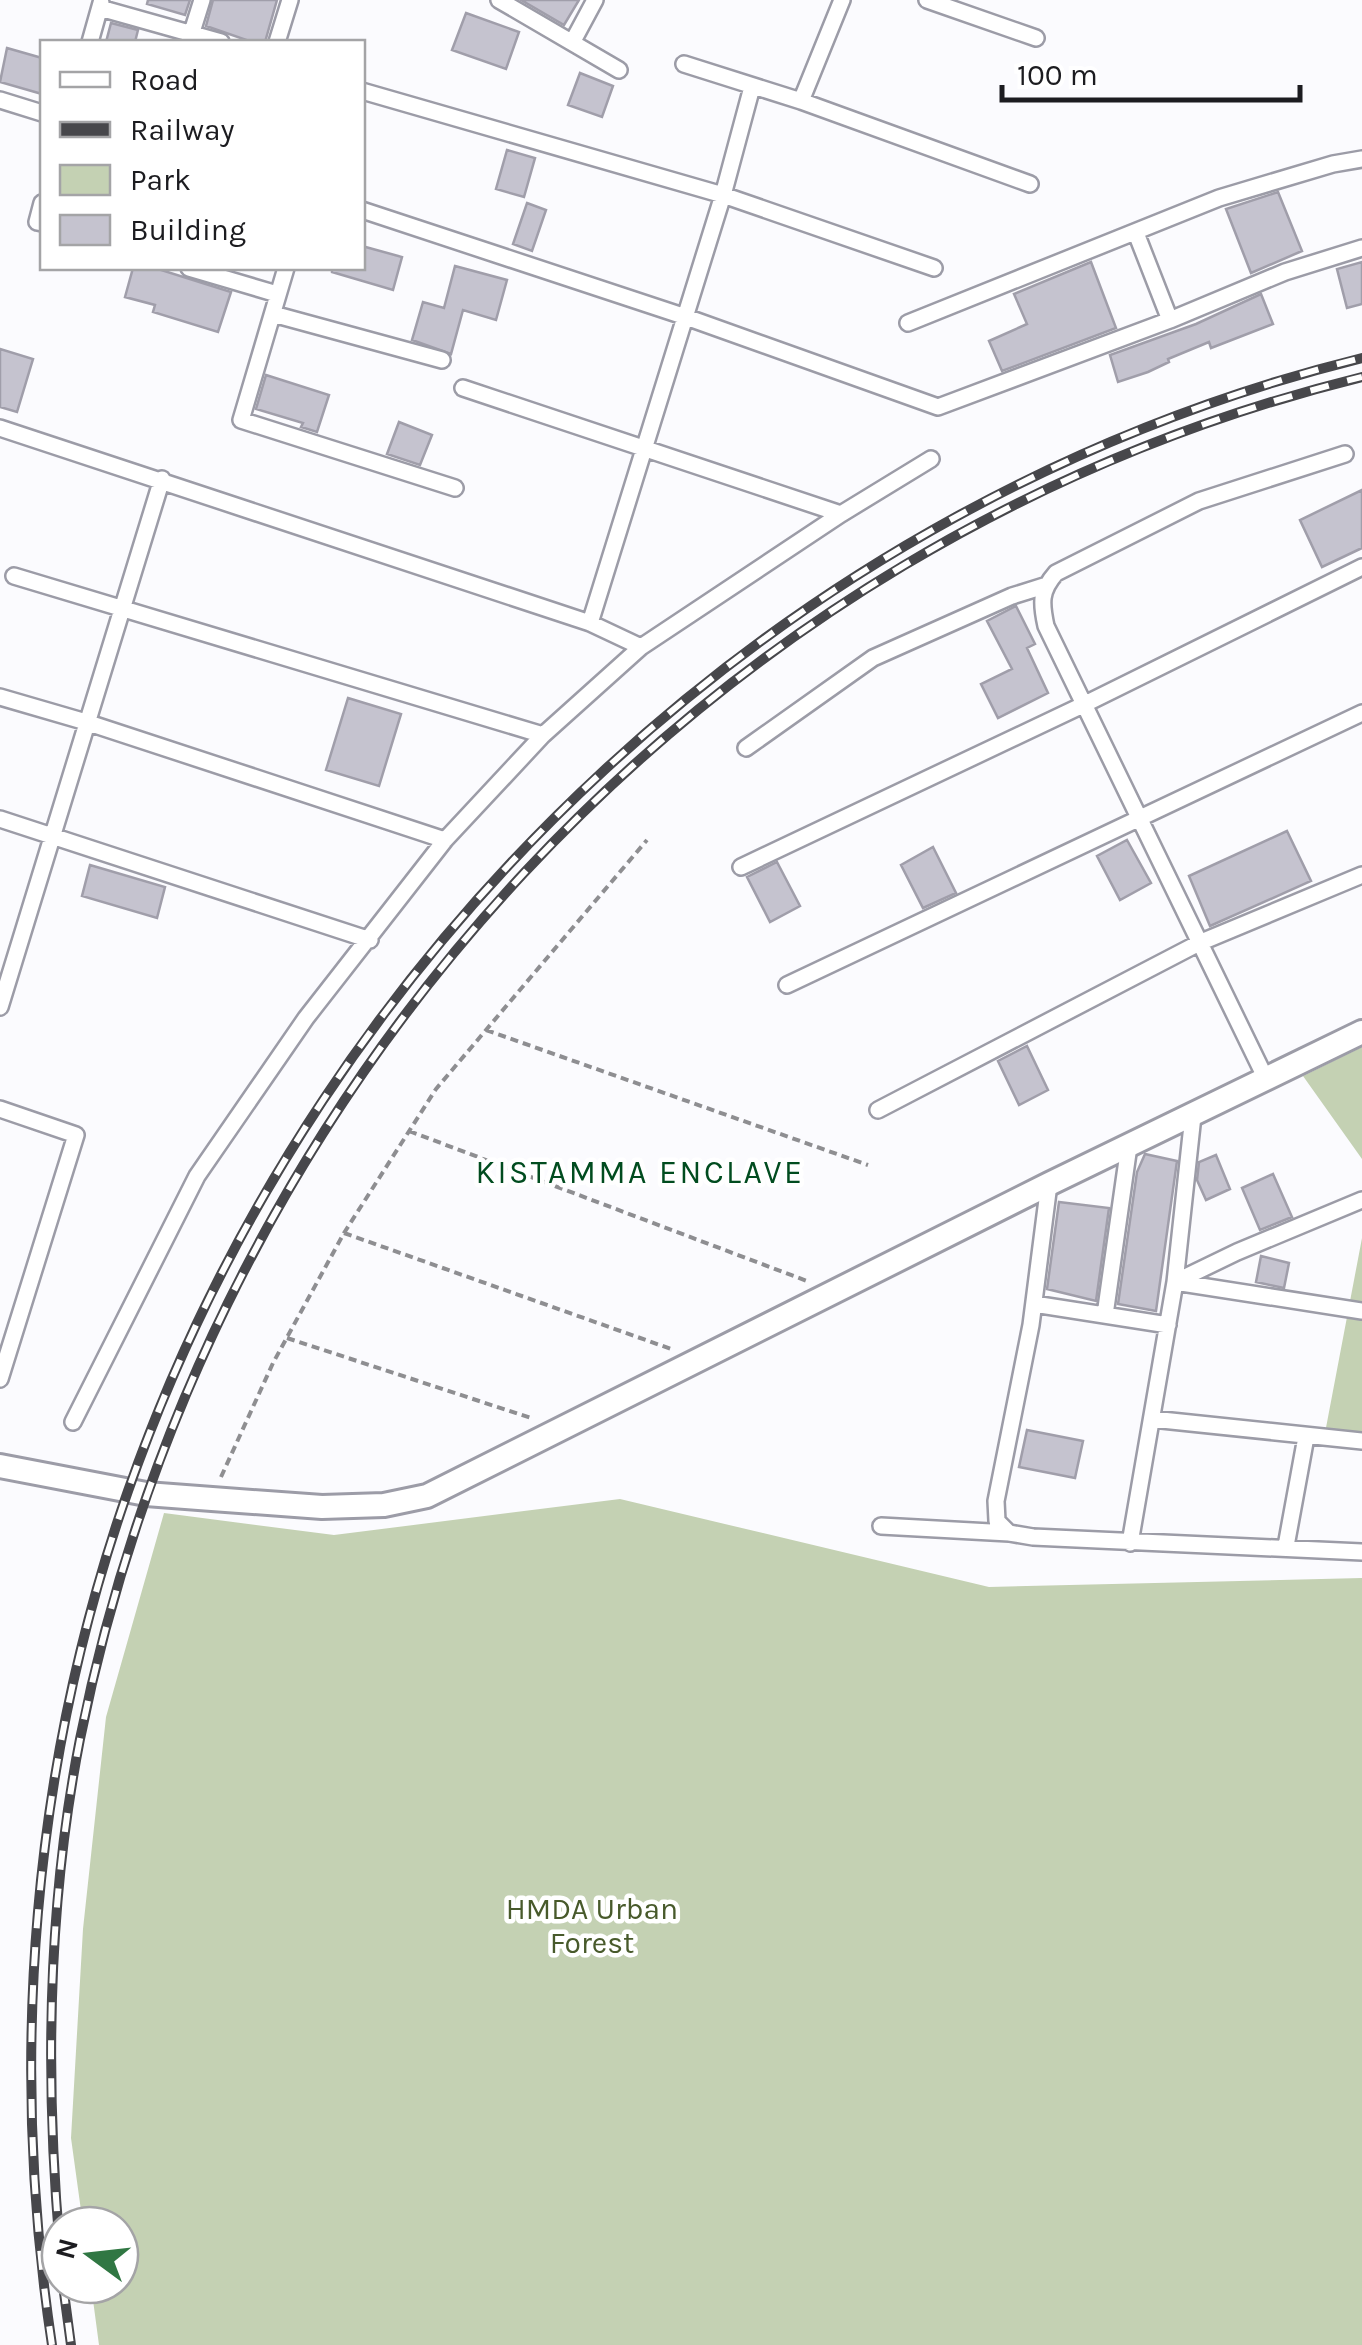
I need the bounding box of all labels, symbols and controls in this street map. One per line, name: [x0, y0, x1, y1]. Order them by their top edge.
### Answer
legend: [40, 40, 365, 270]
scale bar: [1002, 40, 1300, 102]
text: 100 m: [1017, 57, 1098, 93]
text: Road: [130, 62, 199, 98]
text: Railway: [130, 112, 234, 148]
text: Park: [130, 162, 191, 198]
text: Building: [130, 212, 246, 248]
district label: KISTAMMA ENCLAVE: [476, 1154, 804, 1191]
park label: HMDA Urban Forest: [506, 1891, 678, 1961]
north arrow: [40, 2205, 140, 2305]
text: N: [48, 2235, 85, 2263]

